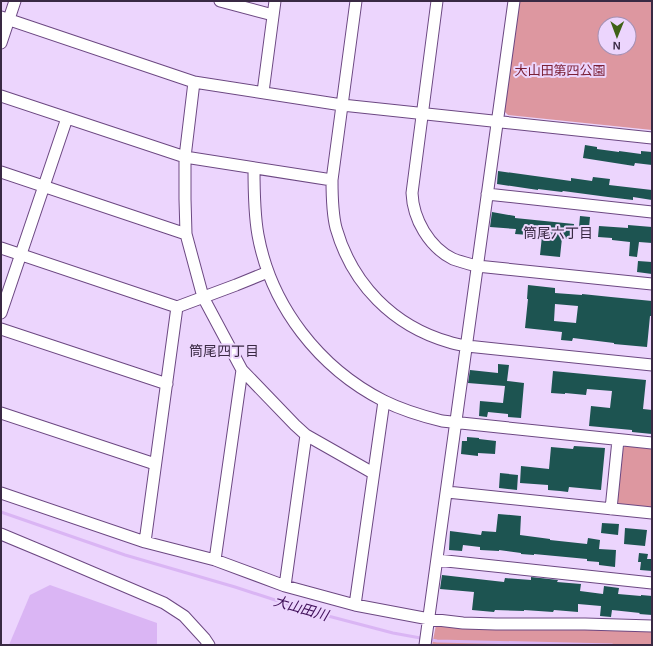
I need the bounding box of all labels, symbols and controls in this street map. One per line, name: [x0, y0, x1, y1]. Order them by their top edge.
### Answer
north arrow: [597, 16, 637, 56]
text: N: [613, 40, 621, 52]
park label: 大山田第四公園: [514, 63, 606, 78]
district label: 筒尾六丁目: [523, 225, 593, 241]
district label: 筒尾四丁目: [189, 343, 259, 359]
water label: 大山田川: [272, 593, 332, 624]

